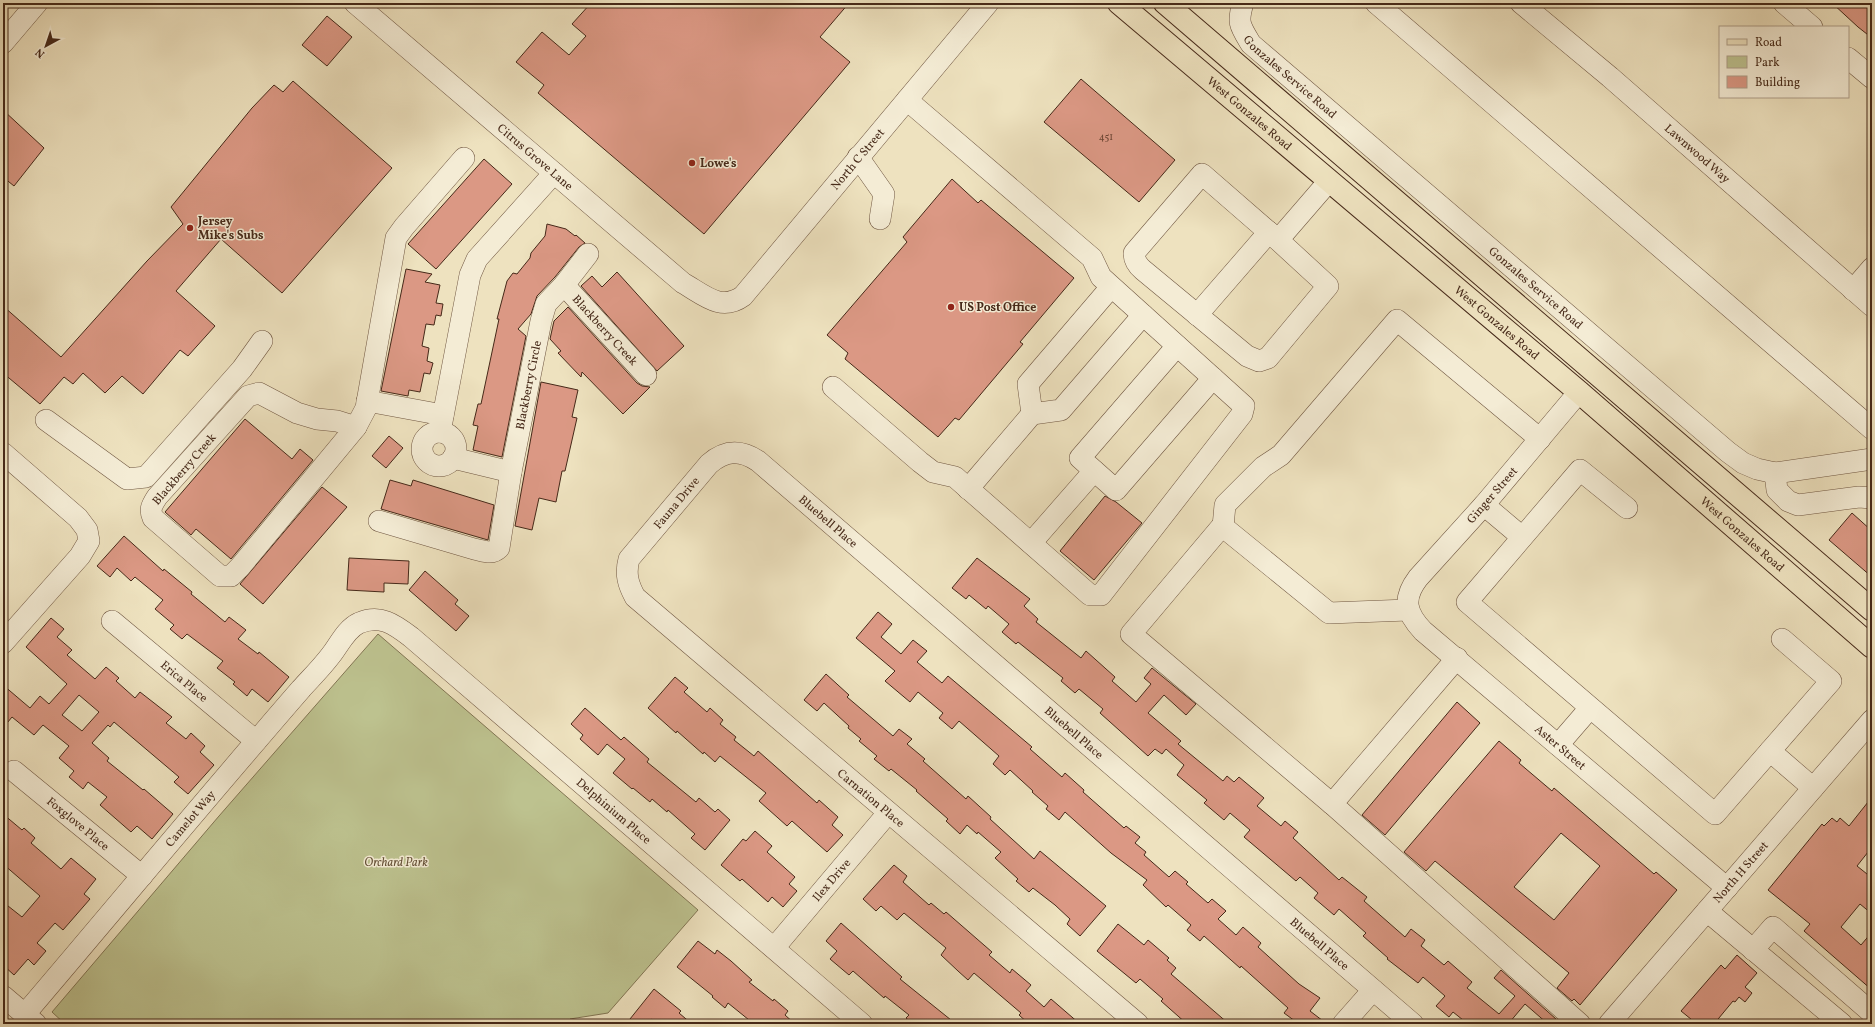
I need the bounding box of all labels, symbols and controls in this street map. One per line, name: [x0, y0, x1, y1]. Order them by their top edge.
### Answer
north arrow: [26, 26, 66, 66]
legend: [1719, 26, 1849, 98]
street label: Gonzales Service Road: [1239, 33, 1340, 123]
text: Road: [1755, 35, 1782, 51]
text: N: [33, 44, 48, 61]
text: Park: [1755, 55, 1780, 71]
street label: West Gonzales Road: [1203, 74, 1295, 155]
text: Building: [1755, 75, 1800, 91]
street label: Citrus Grove Lane: [493, 121, 576, 195]
street label: Lawnwood Way: [1661, 121, 1734, 188]
street label: North C Street: [828, 126, 889, 194]
house number: 451: [1099, 130, 1113, 144]
place label: Lowe's: [700, 156, 737, 172]
marker: Lowe's: [687, 158, 697, 168]
place label: Jersey Mike's Subs: [197, 214, 264, 244]
marker: Jersey Mike's Subs: [185, 223, 195, 233]
street label: Gonzales Service Road: [1485, 244, 1586, 333]
street label: West Gonzales Road: [1450, 283, 1542, 364]
street label: Blackberry Creek: [568, 292, 641, 370]
place label: US Post Office: [959, 300, 1036, 316]
marker: US Post Office: [946, 302, 956, 312]
street label: Blackberry Circle: [513, 339, 546, 431]
street label: Blackberry Creek: [149, 430, 221, 509]
street label: Ginger Street: [1464, 464, 1522, 527]
street label: Fauna Drive: [651, 474, 704, 533]
street label: Bluebell Place: [795, 492, 861, 552]
street label: West Gonzales Road: [1696, 494, 1787, 576]
street label: Erica Place: [156, 657, 211, 707]
street label: Bluebell Place: [1040, 703, 1106, 763]
street label: Aster Street: [1531, 722, 1589, 774]
street label: Carnation Place: [833, 766, 908, 832]
street label: Delphinium Place: [572, 775, 654, 849]
street label: Camelot Way: [162, 787, 220, 851]
street label: Foxglove Place: [43, 794, 112, 855]
street label: North H Street: [1710, 838, 1773, 907]
park label: Orchard Park: [364, 855, 428, 871]
street label: Ilex Drive: [809, 856, 855, 906]
street label: Bluebell Place: [1286, 915, 1352, 975]

